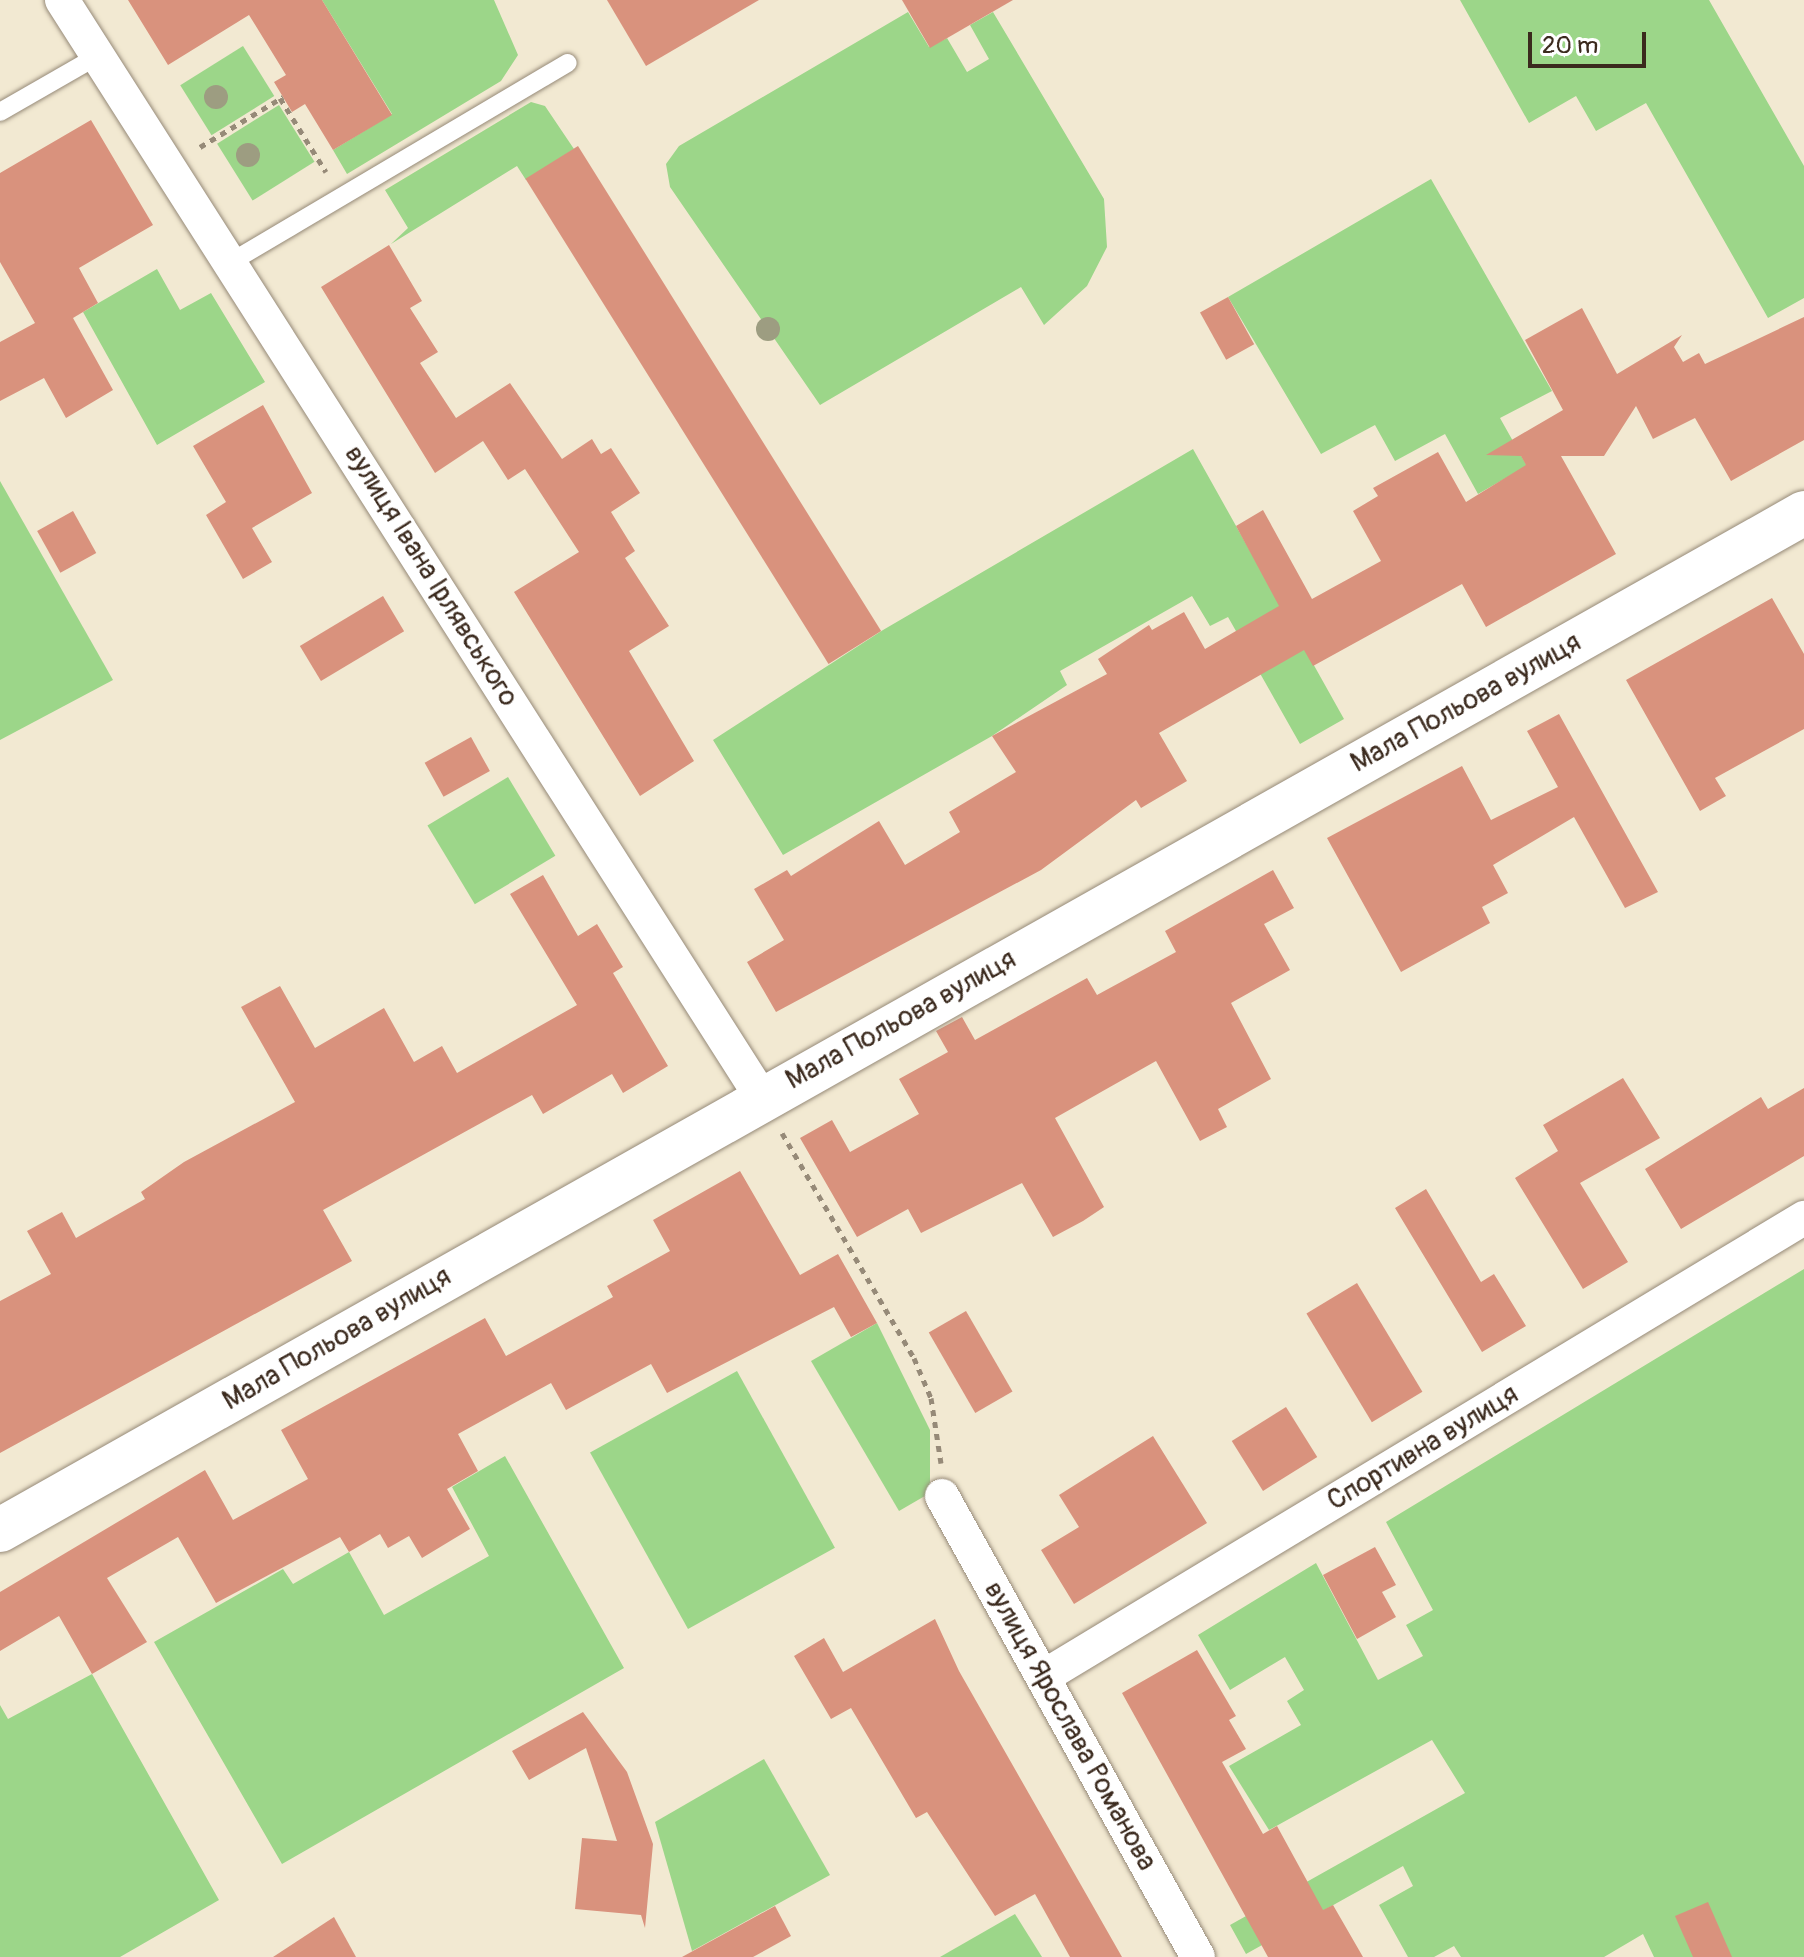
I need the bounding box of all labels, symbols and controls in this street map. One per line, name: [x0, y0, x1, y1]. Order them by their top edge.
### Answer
scale bar: [1532, 16, 1650, 66]
text: 20 m: [1542, 31, 1598, 60]
street label: вулиця Івана Ірлявського: [337, 439, 525, 713]
street label: Мала Польова вулиця: [1345, 626, 1587, 780]
street label: Мала Польова вулиця: [780, 943, 1022, 1097]
street label: Мала Польова вулиця: [217, 1260, 457, 1418]
street label: Спортивна вулиця: [1321, 1378, 1525, 1518]
street label: вулиця Ярослава Романова: [976, 1576, 1164, 1876]

